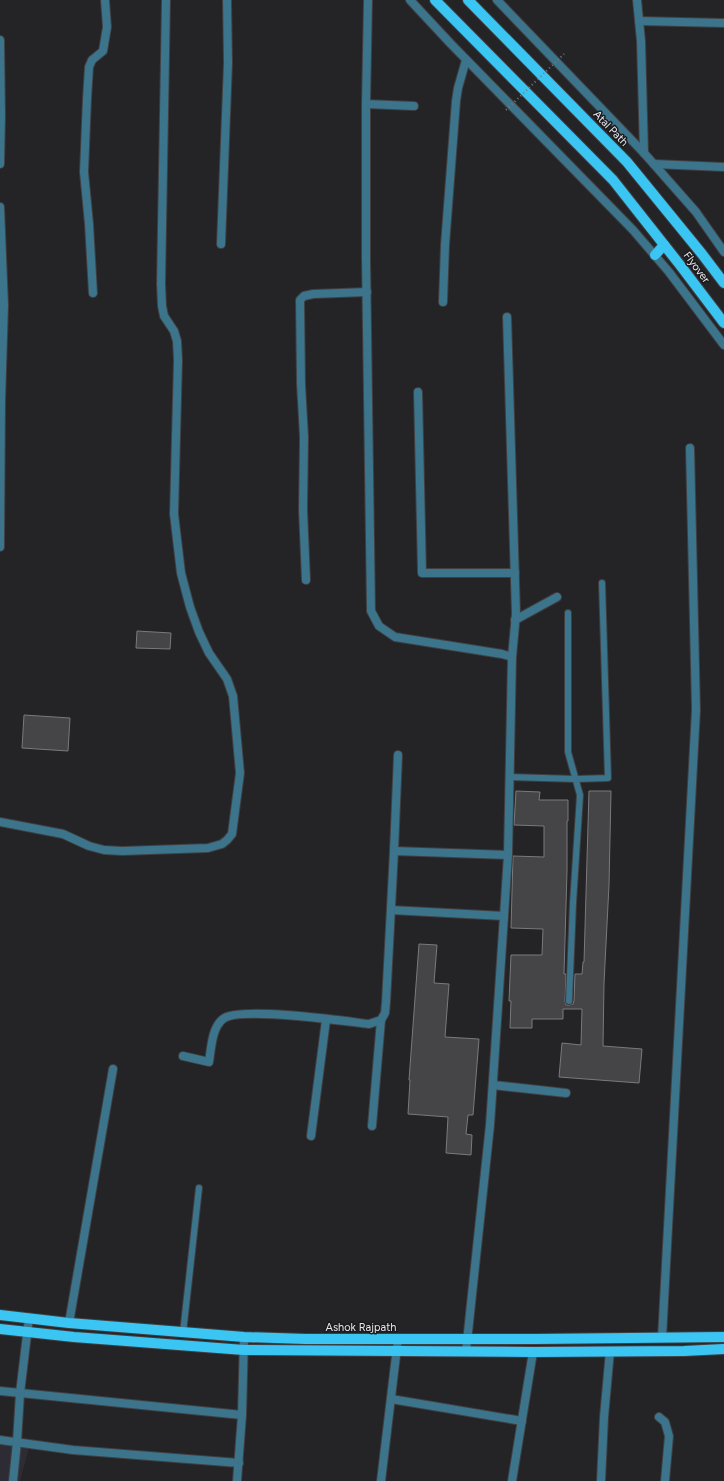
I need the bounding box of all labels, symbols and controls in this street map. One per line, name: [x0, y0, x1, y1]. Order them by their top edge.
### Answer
street label: Atal Path: [591, 108, 631, 149]
street label: Flyover: [681, 249, 713, 286]
street label: Ashok Rajpath: [325, 1321, 397, 1334]

